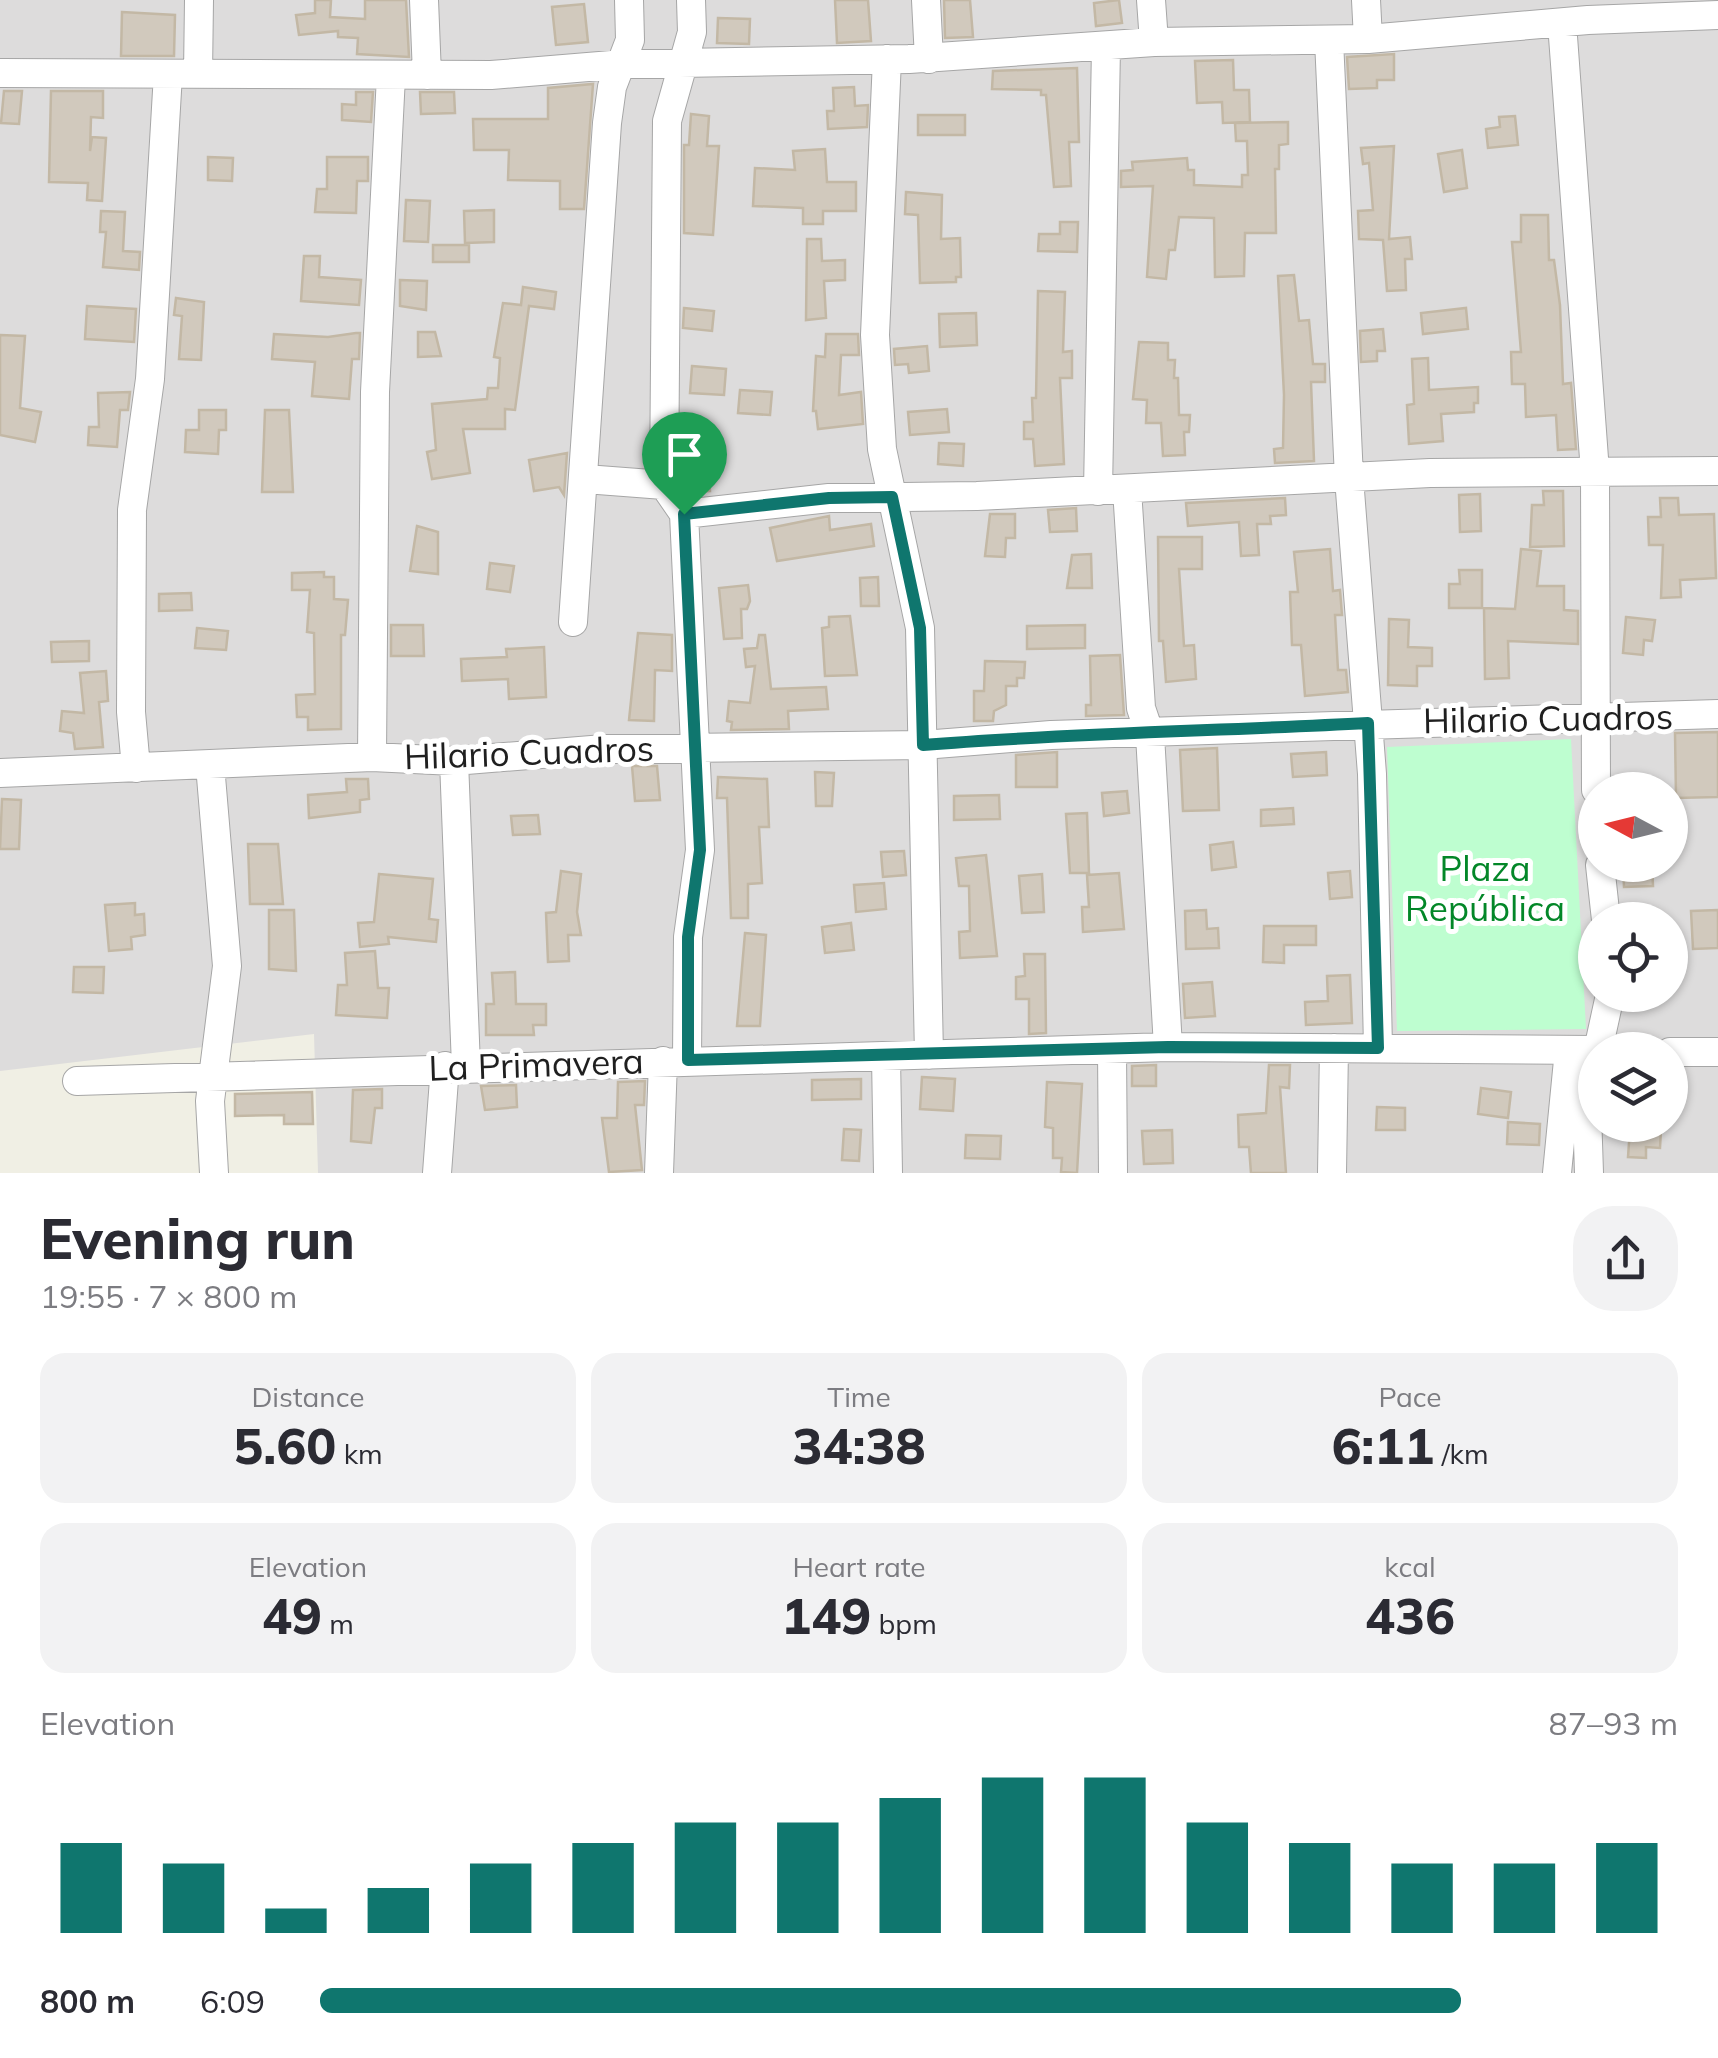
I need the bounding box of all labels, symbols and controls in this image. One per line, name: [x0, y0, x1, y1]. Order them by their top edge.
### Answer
pin: [642, 412, 727, 515]
icon: arrive: [657, 427, 712, 482]
street label: Hilario Cuadros: [1423, 694, 1673, 742]
street label: Hilario Cuadros: [403, 726, 655, 778]
north arrow: [1578, 772, 1688, 882]
map controls: [1578, 772, 1688, 1142]
park label: Plaza República: [1405, 846, 1565, 930]
button: locate: [1578, 902, 1688, 1012]
button: layers: [1578, 1032, 1688, 1142]
street label: La Primavera: [428, 1038, 644, 1090]
text: Evening run: [40, 1204, 355, 1273]
button: share: [1573, 1206, 1678, 1311]
text: 19:55 · 7 × 800 m: [40, 1276, 297, 1316]
text: Distance: [251, 1379, 365, 1414]
text: Time: [827, 1379, 891, 1414]
text: Pace: [1378, 1379, 1442, 1414]
text: 5.60: [233, 1414, 336, 1477]
text: 34:38: [793, 1414, 926, 1477]
text: 6:11: [1331, 1414, 1434, 1477]
text: km: [336, 1436, 383, 1471]
text: /km: [1434, 1436, 1489, 1471]
text: Elevation: [249, 1549, 367, 1584]
text: Heart rate: [792, 1549, 926, 1584]
text: kcal: [1384, 1549, 1436, 1584]
text: 49: [262, 1584, 322, 1647]
text: 149: [781, 1584, 871, 1647]
text: 436: [1365, 1584, 1455, 1647]
text: m: [322, 1606, 354, 1641]
text: bpm: [871, 1606, 937, 1641]
text: Elevation: [40, 1703, 175, 1743]
text: 87–93 m: [1549, 1703, 1678, 1743]
text: 800 m: [40, 1981, 135, 2021]
text: 6:09: [200, 1981, 265, 2021]

